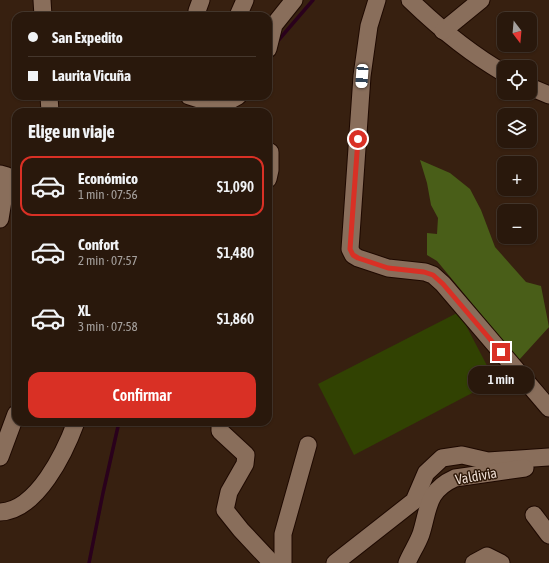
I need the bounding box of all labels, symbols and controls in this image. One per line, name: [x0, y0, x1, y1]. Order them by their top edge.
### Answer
north arrow: [497, 12, 537, 52]
map controls: [497, 12, 537, 244]
text: San Expedito: [52, 29, 123, 46]
button: locate: [497, 60, 537, 100]
car: [355, 64, 369, 88]
text: Laurita Vicuña: [52, 67, 131, 84]
button: layers: [497, 108, 537, 148]
text: Elige un viaje: [28, 121, 115, 142]
route start: [349, 130, 367, 148]
button: +: [497, 156, 537, 196]
icon: car: [30, 168, 66, 204]
text: Económico: [78, 170, 138, 187]
text: $1,090: [217, 178, 254, 195]
text: 1 min · 07:56: [78, 187, 138, 202]
button: −: [497, 204, 537, 244]
icon: car: [30, 234, 66, 270]
text: Confort: [78, 236, 119, 253]
text: $1,480: [217, 244, 254, 261]
text: 2 min · 07:57: [78, 253, 138, 268]
icon: car: [30, 300, 66, 336]
text: XL: [78, 302, 91, 319]
text: $1,860: [217, 310, 254, 327]
text: 3 min · 07:58: [78, 319, 138, 334]
route end: [492, 343, 510, 361]
callout: 1 min: [468, 366, 534, 394]
button: Confirmar: [28, 372, 256, 418]
text: 1 min: [488, 372, 514, 387]
street label: Valdivia: [454, 464, 498, 488]

